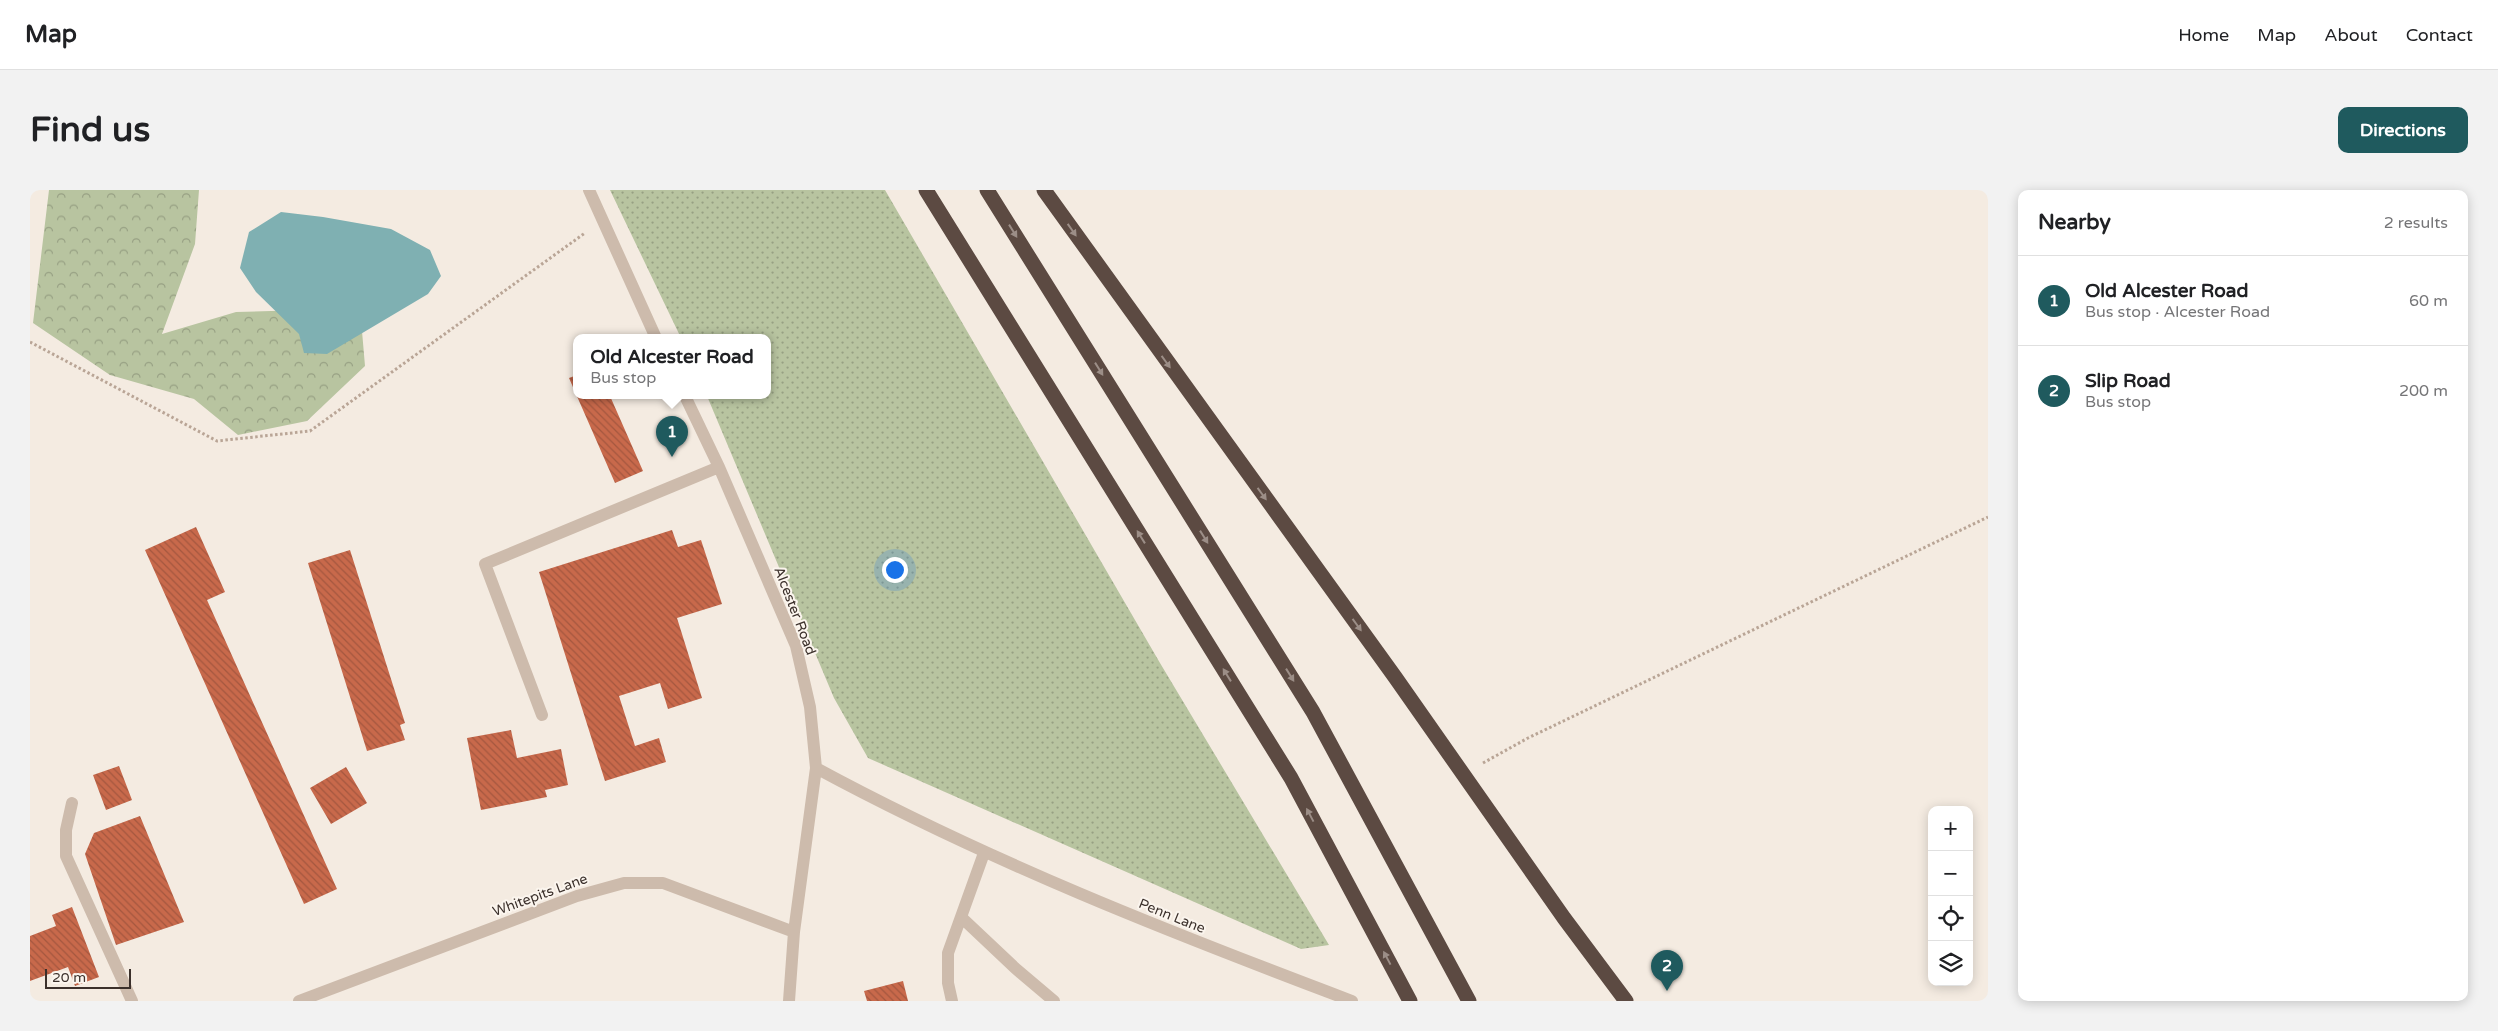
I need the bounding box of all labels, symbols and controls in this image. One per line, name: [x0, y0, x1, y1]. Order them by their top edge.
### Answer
text: Map: [25, 20, 77, 49]
text: Home: [2178, 24, 2229, 46]
text: Map: [2257, 24, 2296, 46]
text: About: [2324, 24, 2378, 46]
text: Contact: [2406, 24, 2473, 46]
button: Directions: [2338, 107, 2468, 153]
text: Find us: [30, 109, 150, 151]
text: Nearby: [2038, 210, 2111, 235]
text: 2 results: [2384, 213, 2448, 233]
one-way arrow: [1067, 223, 1077, 237]
one-way arrow: [1009, 225, 1018, 238]
text: Old Alcester Road: [2085, 280, 2248, 302]
text: 1: [2049, 291, 2059, 311]
text: 60 m: [2409, 291, 2448, 311]
text: Bus stop · Alcester Road: [2085, 302, 2270, 322]
popup: [573, 334, 771, 399]
text: Old Alcester Road: [590, 346, 754, 368]
one-way arrow: [1161, 355, 1172, 368]
one-way arrow: [1094, 363, 1104, 376]
text: Bus stop: [590, 368, 656, 388]
text: Slip Road: [2085, 370, 2171, 392]
text: 2: [2049, 381, 2059, 401]
text: 200 m: [2399, 381, 2448, 401]
text: Bus stop: [2085, 392, 2151, 412]
pin: 1: [656, 416, 688, 457]
one-way arrow: [1256, 487, 1267, 500]
one-way arrow: [1199, 530, 1208, 543]
one-way arrow: [1137, 531, 1146, 544]
your location: [882, 557, 908, 583]
street label: Alcester Road: [770, 564, 820, 658]
one-way arrow: [1352, 618, 1362, 632]
one-way arrow: [1285, 668, 1294, 681]
one-way arrow: [1222, 669, 1231, 682]
map controls: [1928, 806, 1973, 986]
button: +: [1928, 806, 1973, 851]
one-way arrow: [1306, 808, 1314, 822]
button: −: [1928, 851, 1973, 896]
street label: Whitepits Lane: [490, 870, 590, 920]
street label: Penn Lane: [1136, 895, 1208, 937]
button: locate: [1928, 896, 1973, 941]
button: layers: [1928, 941, 1973, 986]
pin: 2: [1651, 950, 1683, 991]
one-way arrow: [1383, 951, 1391, 965]
scale bar: [45, 966, 131, 989]
text: 20 m: [52, 969, 86, 986]

